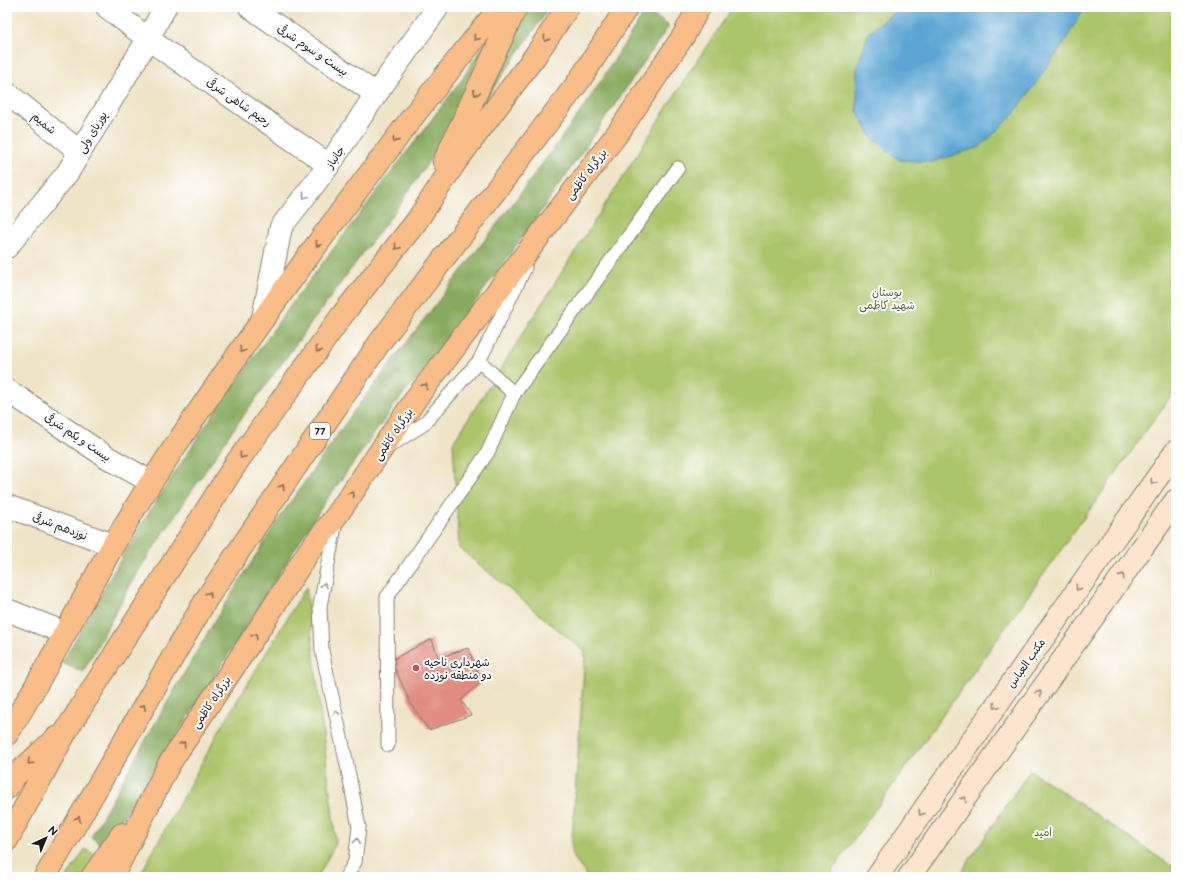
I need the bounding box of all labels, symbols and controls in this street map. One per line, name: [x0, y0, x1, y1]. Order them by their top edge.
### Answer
street label: بیست و سوم شرقی: [274, 21, 351, 81]
one-way arrow: [473, 33, 480, 40]
one-way arrow: [544, 35, 551, 42]
street label: رحیم شاهی شرقی: [203, 75, 274, 131]
one-way arrow: [473, 89, 481, 96]
street label: پوریای ولی: [75, 109, 111, 156]
street label: شمیم: [28, 110, 58, 139]
one-way arrow: [393, 135, 400, 142]
street label: جانباز: [323, 144, 348, 172]
street label: بزرگراه کاظمی: [563, 146, 611, 203]
one-way arrow: [303, 192, 310, 199]
one-way arrow: [315, 240, 323, 247]
one-way arrow: [394, 242, 401, 249]
park label: بوستان شهید کاظمی: [859, 286, 915, 313]
one-way arrow: [240, 345, 247, 352]
one-way arrow: [315, 346, 323, 353]
one-way arrow: [421, 384, 428, 391]
street label: بزرگراه کاظمی: [371, 406, 416, 463]
street label: بیست و یکم شرقی: [41, 410, 114, 466]
road number: 77: [310, 423, 330, 439]
one-way arrow: [240, 451, 247, 458]
one-way arrow: [1151, 478, 1158, 485]
one-way arrow: [277, 484, 285, 491]
one-way arrow: [347, 491, 354, 498]
street label: نوزدهم شرقی: [30, 509, 89, 545]
one-way arrow: [1118, 573, 1125, 580]
one-way arrow: [319, 582, 328, 588]
one-way arrow: [1076, 584, 1083, 591]
one-way arrow: [204, 591, 212, 598]
one-way arrow: [250, 633, 258, 640]
street label: مکتب العباس: [1005, 636, 1049, 691]
place label: شهرداری ناحیه دو منطقه نوزده: [424, 656, 492, 683]
marker: شهرداری ناحیه دو منطقه نوزده: [411, 663, 421, 673]
street label: بزرگراه کاظمی: [189, 674, 234, 731]
one-way arrow: [1034, 691, 1041, 698]
one-way arrow: [994, 702, 1001, 709]
one-way arrow: [139, 704, 146, 711]
one-way arrow: [332, 710, 340, 716]
one-way arrow: [178, 741, 186, 748]
one-way arrow: [27, 757, 35, 765]
one-way arrow: [959, 797, 966, 804]
one-way arrow: [918, 809, 926, 816]
one-way arrow: [74, 816, 81, 823]
north arrow: [26, 818, 66, 858]
text: N: [45, 824, 60, 839]
park label: امید: [1034, 826, 1052, 839]
one-way arrow: [353, 838, 362, 844]

